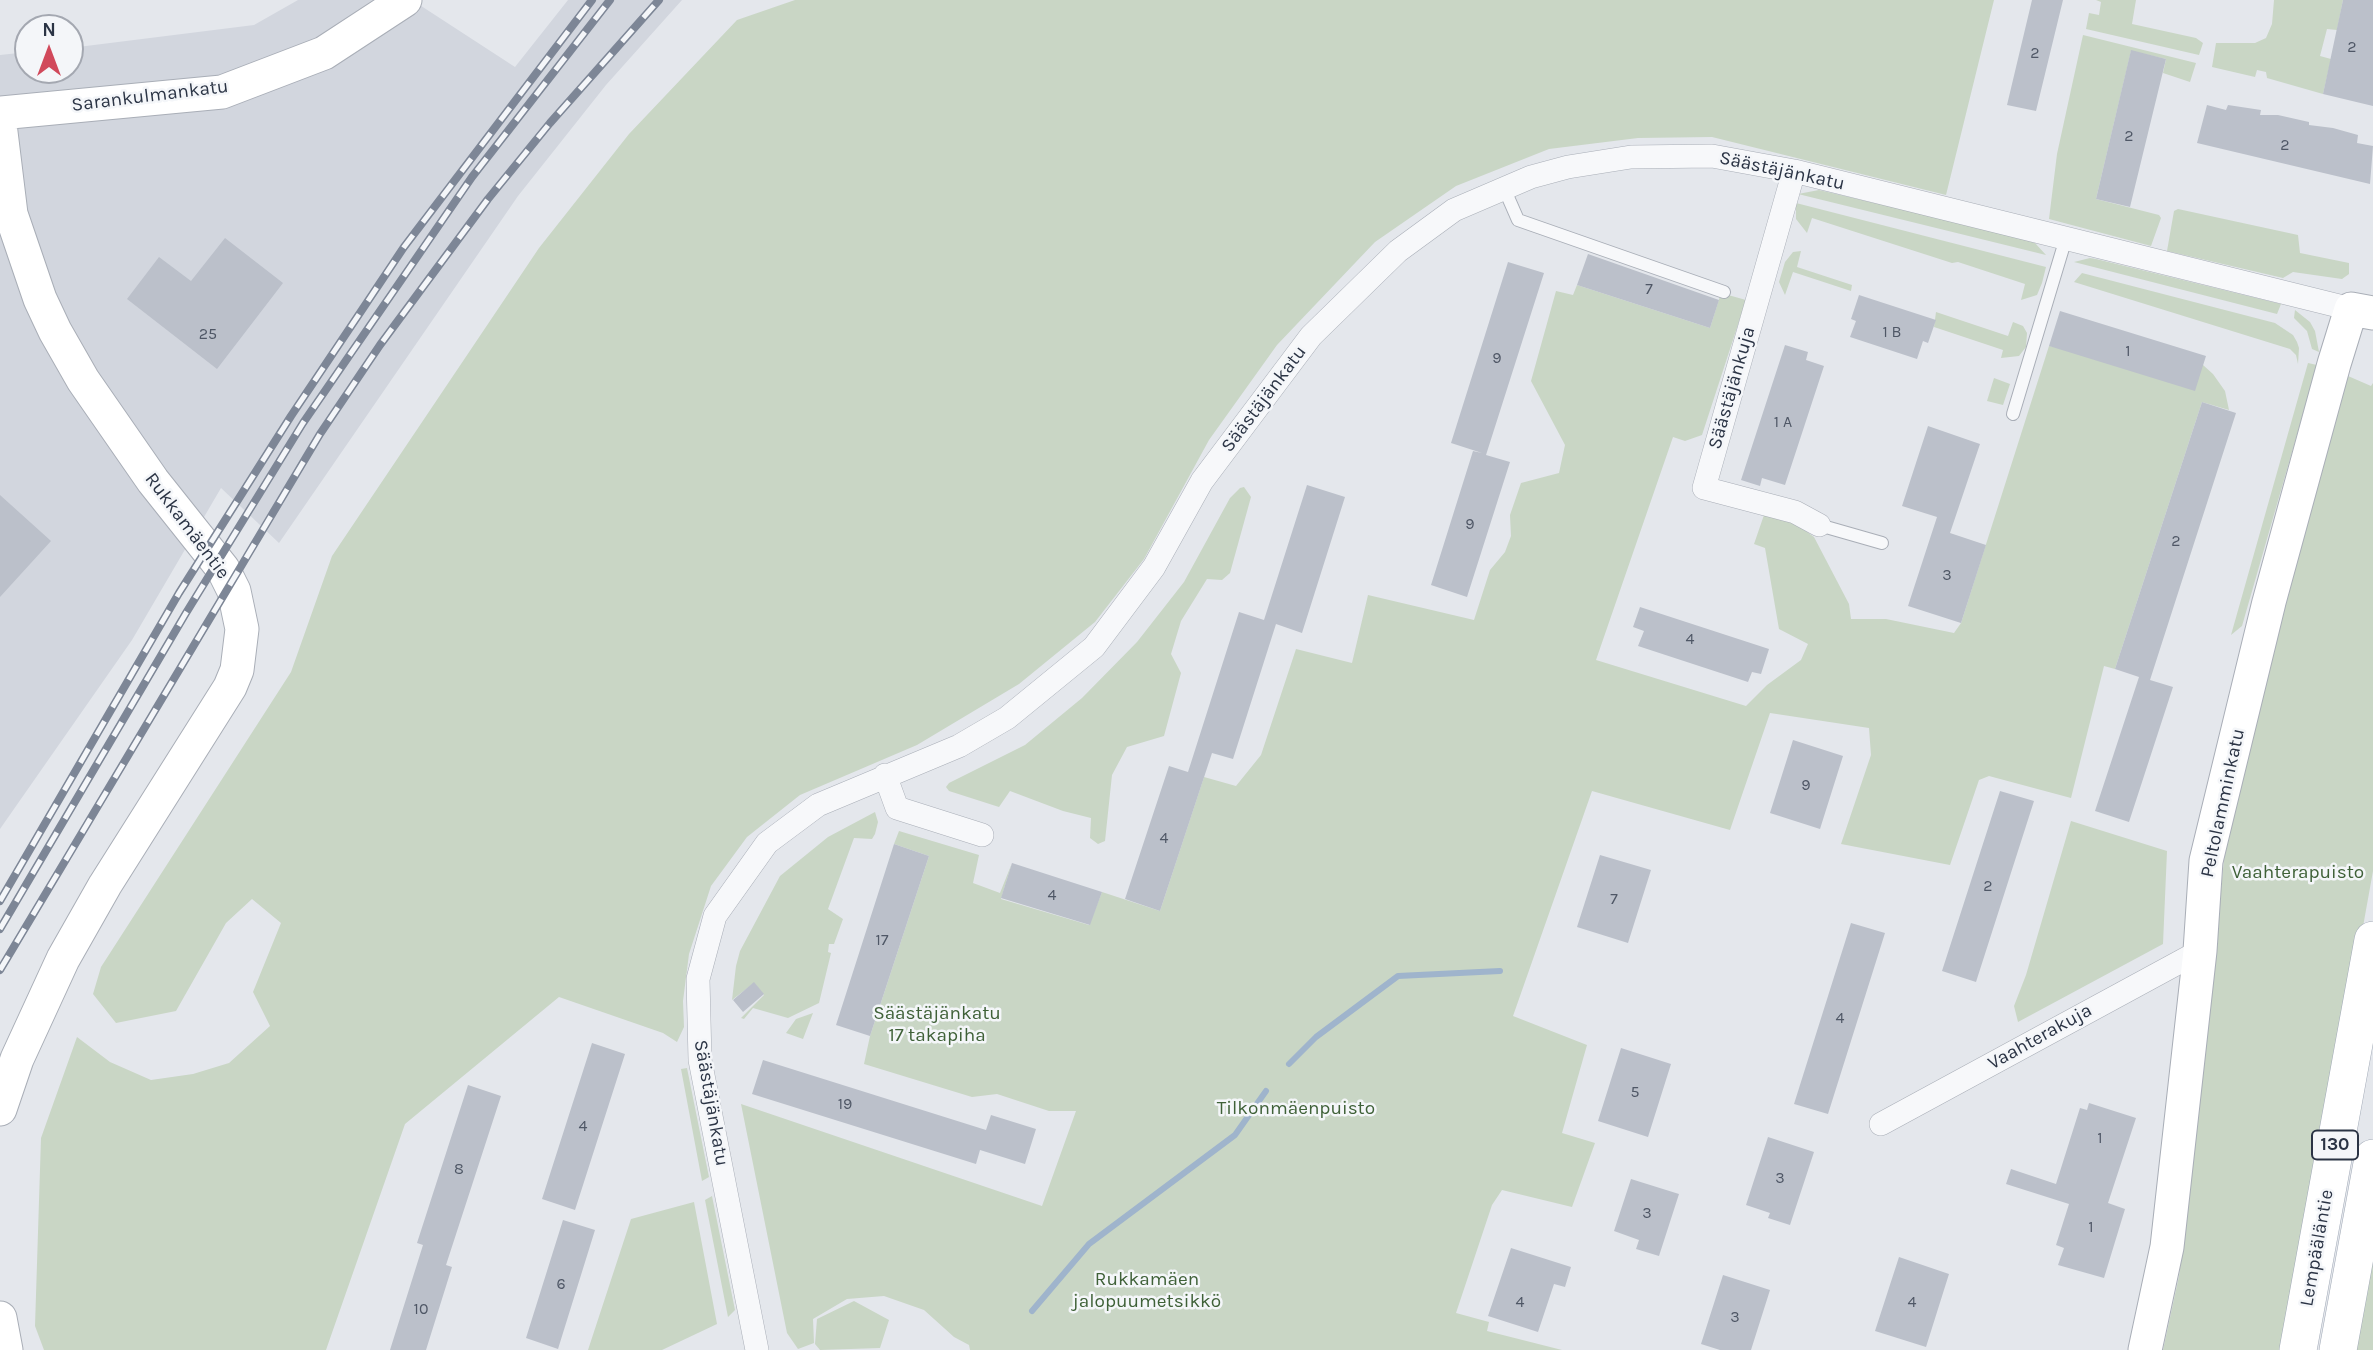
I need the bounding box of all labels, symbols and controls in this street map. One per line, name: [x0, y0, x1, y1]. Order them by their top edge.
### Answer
north arrow: [14, 14, 84, 84]
text: N: [42, 19, 56, 41]
house number: 2: [2347, 37, 2357, 57]
house number: 2: [2030, 43, 2040, 63]
street label: Sarankulmankatu: [70, 75, 230, 117]
house number: 2: [2124, 126, 2134, 146]
house number: 2: [2280, 135, 2290, 155]
street label: Säästäjänkatu: [1717, 147, 1847, 195]
house number: 7: [1645, 279, 1653, 299]
house number: 1 B: [1882, 322, 1902, 342]
house number: 25: [199, 324, 217, 344]
street label: Säästäjänkuja: [1704, 324, 1760, 452]
street label: Säästäjänkatu: [1216, 341, 1312, 457]
house number: 1: [2125, 341, 2131, 361]
house number: 9: [1492, 348, 1502, 368]
house number: 1 A: [1774, 412, 1792, 432]
street label: Rukkamäentie: [140, 468, 234, 584]
house number: 9: [1465, 514, 1475, 534]
house number: 2: [2171, 531, 2181, 551]
house number: 3: [1942, 565, 1952, 585]
house number: 4: [1686, 629, 1694, 649]
street label: Peltolamminkatu: [2196, 727, 2250, 879]
house number: 9: [1801, 775, 1811, 795]
house number: 4: [1160, 828, 1168, 848]
park label: Vaahterapuisto: [2232, 862, 2364, 884]
house number: 2: [1983, 876, 1993, 896]
house number: 4: [1048, 885, 1056, 905]
house number: 7: [1610, 889, 1618, 909]
house number: 17: [876, 930, 888, 950]
street label: Vaahterakuja: [1984, 999, 2096, 1075]
park label: Säästäjänkatu 17 takapiha: [873, 1003, 1001, 1047]
house number: 4: [1836, 1008, 1844, 1028]
street label: Säästäjänkatu: [689, 1038, 733, 1168]
house number: 5: [1630, 1082, 1640, 1102]
house number: 19: [838, 1094, 852, 1114]
park label: Tilkonmäenpuisto: [1217, 1098, 1375, 1120]
house number: 4: [579, 1116, 587, 1136]
house number: 1: [2097, 1128, 2103, 1148]
road number: 130: [2312, 1130, 2358, 1160]
house number: 8: [454, 1159, 464, 1179]
house number: 3: [1775, 1168, 1785, 1188]
street label: Lempääläntie: [2296, 1188, 2338, 1308]
house number: 3: [1642, 1203, 1652, 1223]
house number: 1: [2088, 1217, 2094, 1237]
park label: Rukkamäen jalopuumetsikkö: [1073, 1269, 1221, 1313]
house number: 6: [556, 1274, 566, 1294]
house number: 4: [1516, 1292, 1524, 1312]
house number: 4: [1908, 1292, 1916, 1312]
house number: 10: [414, 1299, 428, 1319]
house number: 3: [1730, 1307, 1740, 1327]

